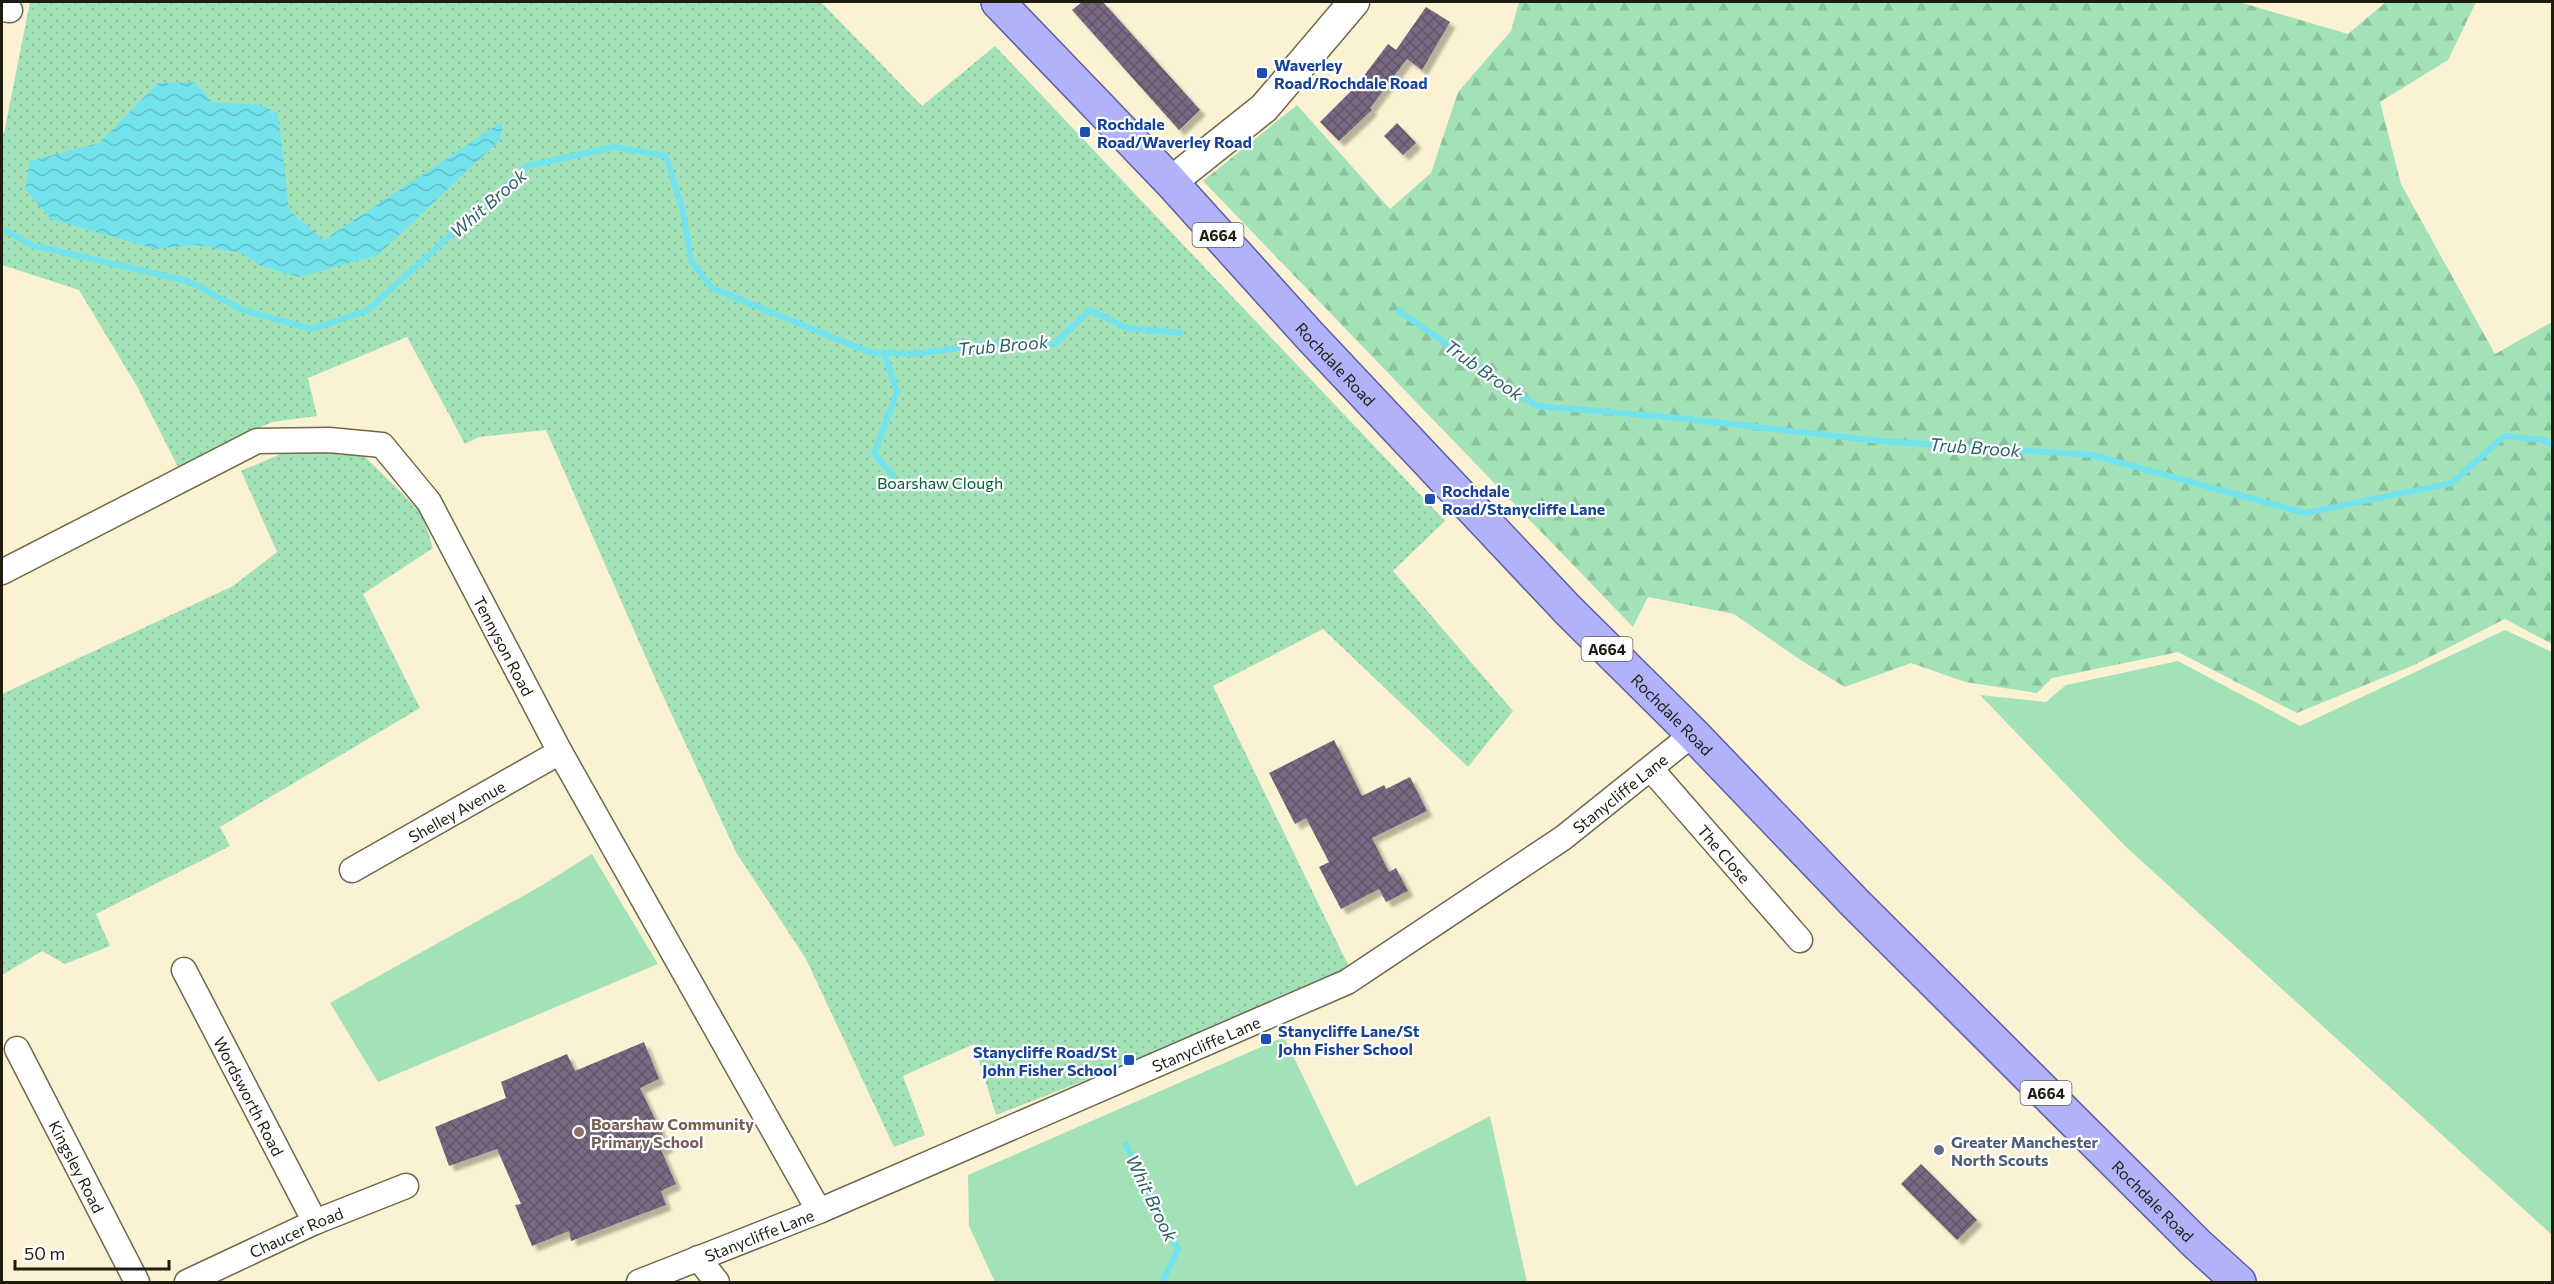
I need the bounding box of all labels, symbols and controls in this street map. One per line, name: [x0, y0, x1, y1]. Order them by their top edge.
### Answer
place label: Waverley Road/Rochdale Road: [1274, 55, 1428, 92]
marker: Waverley Road/Rochdale Road: [1255, 66, 1269, 80]
place label: Rochdale Road/Waverley Road: [1097, 114, 1252, 151]
marker: Rochdale Road/Waverley Road: [1078, 125, 1092, 139]
water label: Whit Brook: [445, 163, 532, 242]
road number: A664: [1192, 223, 1244, 247]
street label: Rochdale Road: [1292, 318, 1380, 409]
water label: Trub Brook: [957, 330, 1051, 360]
water label: Trub Brook: [1440, 335, 1529, 406]
water label: Trub Brook: [1929, 433, 2022, 461]
park label: Boarshaw Clough: [877, 473, 1003, 492]
place label: Rochdale Road/Stanycliffe Lane: [1442, 481, 1605, 518]
marker: Rochdale Road/Stanycliffe Lane: [1423, 492, 1437, 506]
street label: Tennyson Road: [470, 592, 538, 699]
road number: A664: [1582, 637, 1632, 661]
street label: Rochdale Road: [1628, 669, 1717, 759]
street label: Stanycliffe Lane: [1568, 749, 1671, 836]
street label: Shelley Avenue: [405, 776, 508, 846]
street label: The Close: [1694, 820, 1755, 887]
street label: Stanycliffe Lane: [1149, 1012, 1263, 1075]
place label: Stanycliffe Lane/St John Fisher School: [1278, 1021, 1420, 1058]
marker: Stanycliffe Lane/St John Fisher School: [1259, 1032, 1273, 1046]
street label: Wordsworth Road: [211, 1033, 288, 1159]
place label: Stanycliffe Road/St John Fisher School: [973, 1042, 1117, 1079]
marker: Stanycliffe Road/St John Fisher School: [1122, 1053, 1136, 1067]
road number: A664: [2020, 1081, 2072, 1105]
place label: Boarshaw Community Primary School: [591, 1114, 754, 1151]
street label: Kingsley Road: [46, 1117, 109, 1216]
marker: Boarshaw Community Primary School: [572, 1125, 586, 1139]
place label: Greater Manchester North Scouts: [1951, 1132, 2099, 1169]
marker: Greater Manchester North Scouts: [1932, 1143, 1946, 1157]
water label: Whit Brook: [1122, 1151, 1183, 1246]
street label: Rochdale Road: [2109, 1156, 2198, 1245]
street label: Chaucer Road: [246, 1203, 345, 1261]
street label: Stanycliffe Lane: [702, 1205, 816, 1265]
scale bar: [15, 1233, 170, 1271]
text: 50 m: [24, 1242, 65, 1264]

